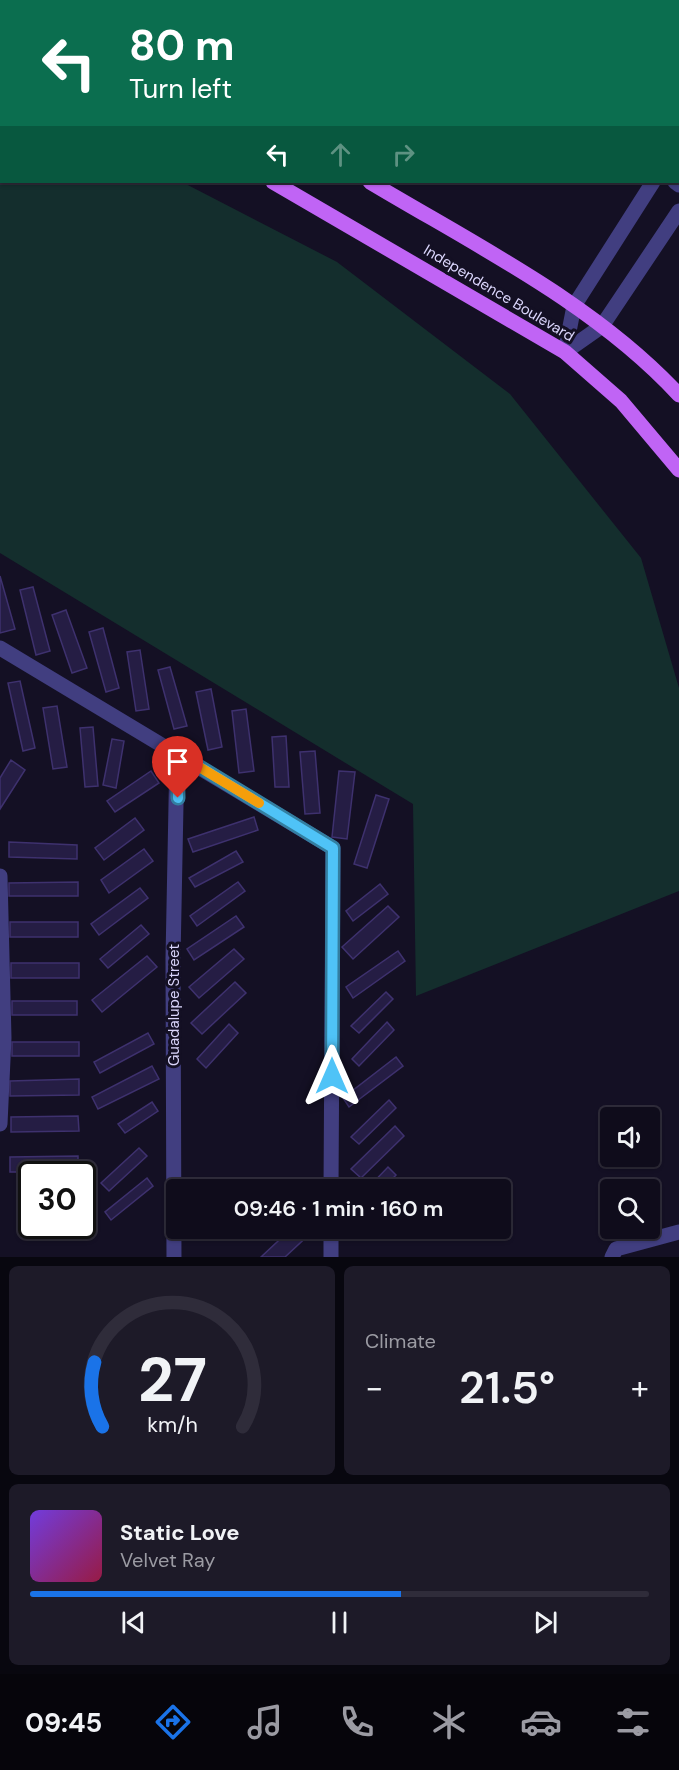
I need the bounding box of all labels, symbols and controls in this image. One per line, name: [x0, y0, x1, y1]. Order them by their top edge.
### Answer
text: 80 m: [129, 18, 235, 73]
icon: left: [30, 24, 108, 102]
text: Turn left: [129, 71, 232, 106]
icon: left: [261, 138, 294, 171]
icon: ahead: [324, 138, 357, 171]
icon: right: [387, 138, 420, 171]
street label: Independence Boulevard: [420, 240, 578, 346]
pin: [152, 736, 203, 798]
icon: arrive: [161, 745, 194, 778]
street label: Guadalupe Street: [164, 944, 184, 1066]
position arrow: [300, 1044, 364, 1108]
map controls: [600, 1107, 660, 1239]
button: sound: [600, 1107, 660, 1167]
speed limit sign: 30: [18, 1161, 96, 1239]
button: search: [600, 1179, 660, 1239]
text: 09:46 · 1 min · 160 m: [234, 1194, 443, 1223]
text: Climate: [365, 1328, 436, 1354]
text: 27: [137, 1339, 207, 1420]
text: 21.5°: [459, 1358, 555, 1417]
text: −: [365, 1366, 383, 1409]
text: +: [631, 1366, 649, 1409]
text: km/h: [147, 1412, 197, 1440]
text: Static Love: [120, 1518, 240, 1547]
text: Velvet Ray: [120, 1547, 215, 1573]
icon: previous: [117, 1606, 150, 1639]
icon: pause: [323, 1606, 356, 1639]
icon: next: [529, 1606, 562, 1639]
icon: directions: [152, 1701, 194, 1743]
icon: music: [244, 1701, 286, 1743]
icon: phone: [336, 1701, 378, 1743]
icon: climate: [428, 1701, 470, 1743]
icon: car: [520, 1701, 562, 1743]
icon: filters: [612, 1701, 654, 1743]
text: 09:45: [25, 1705, 102, 1740]

